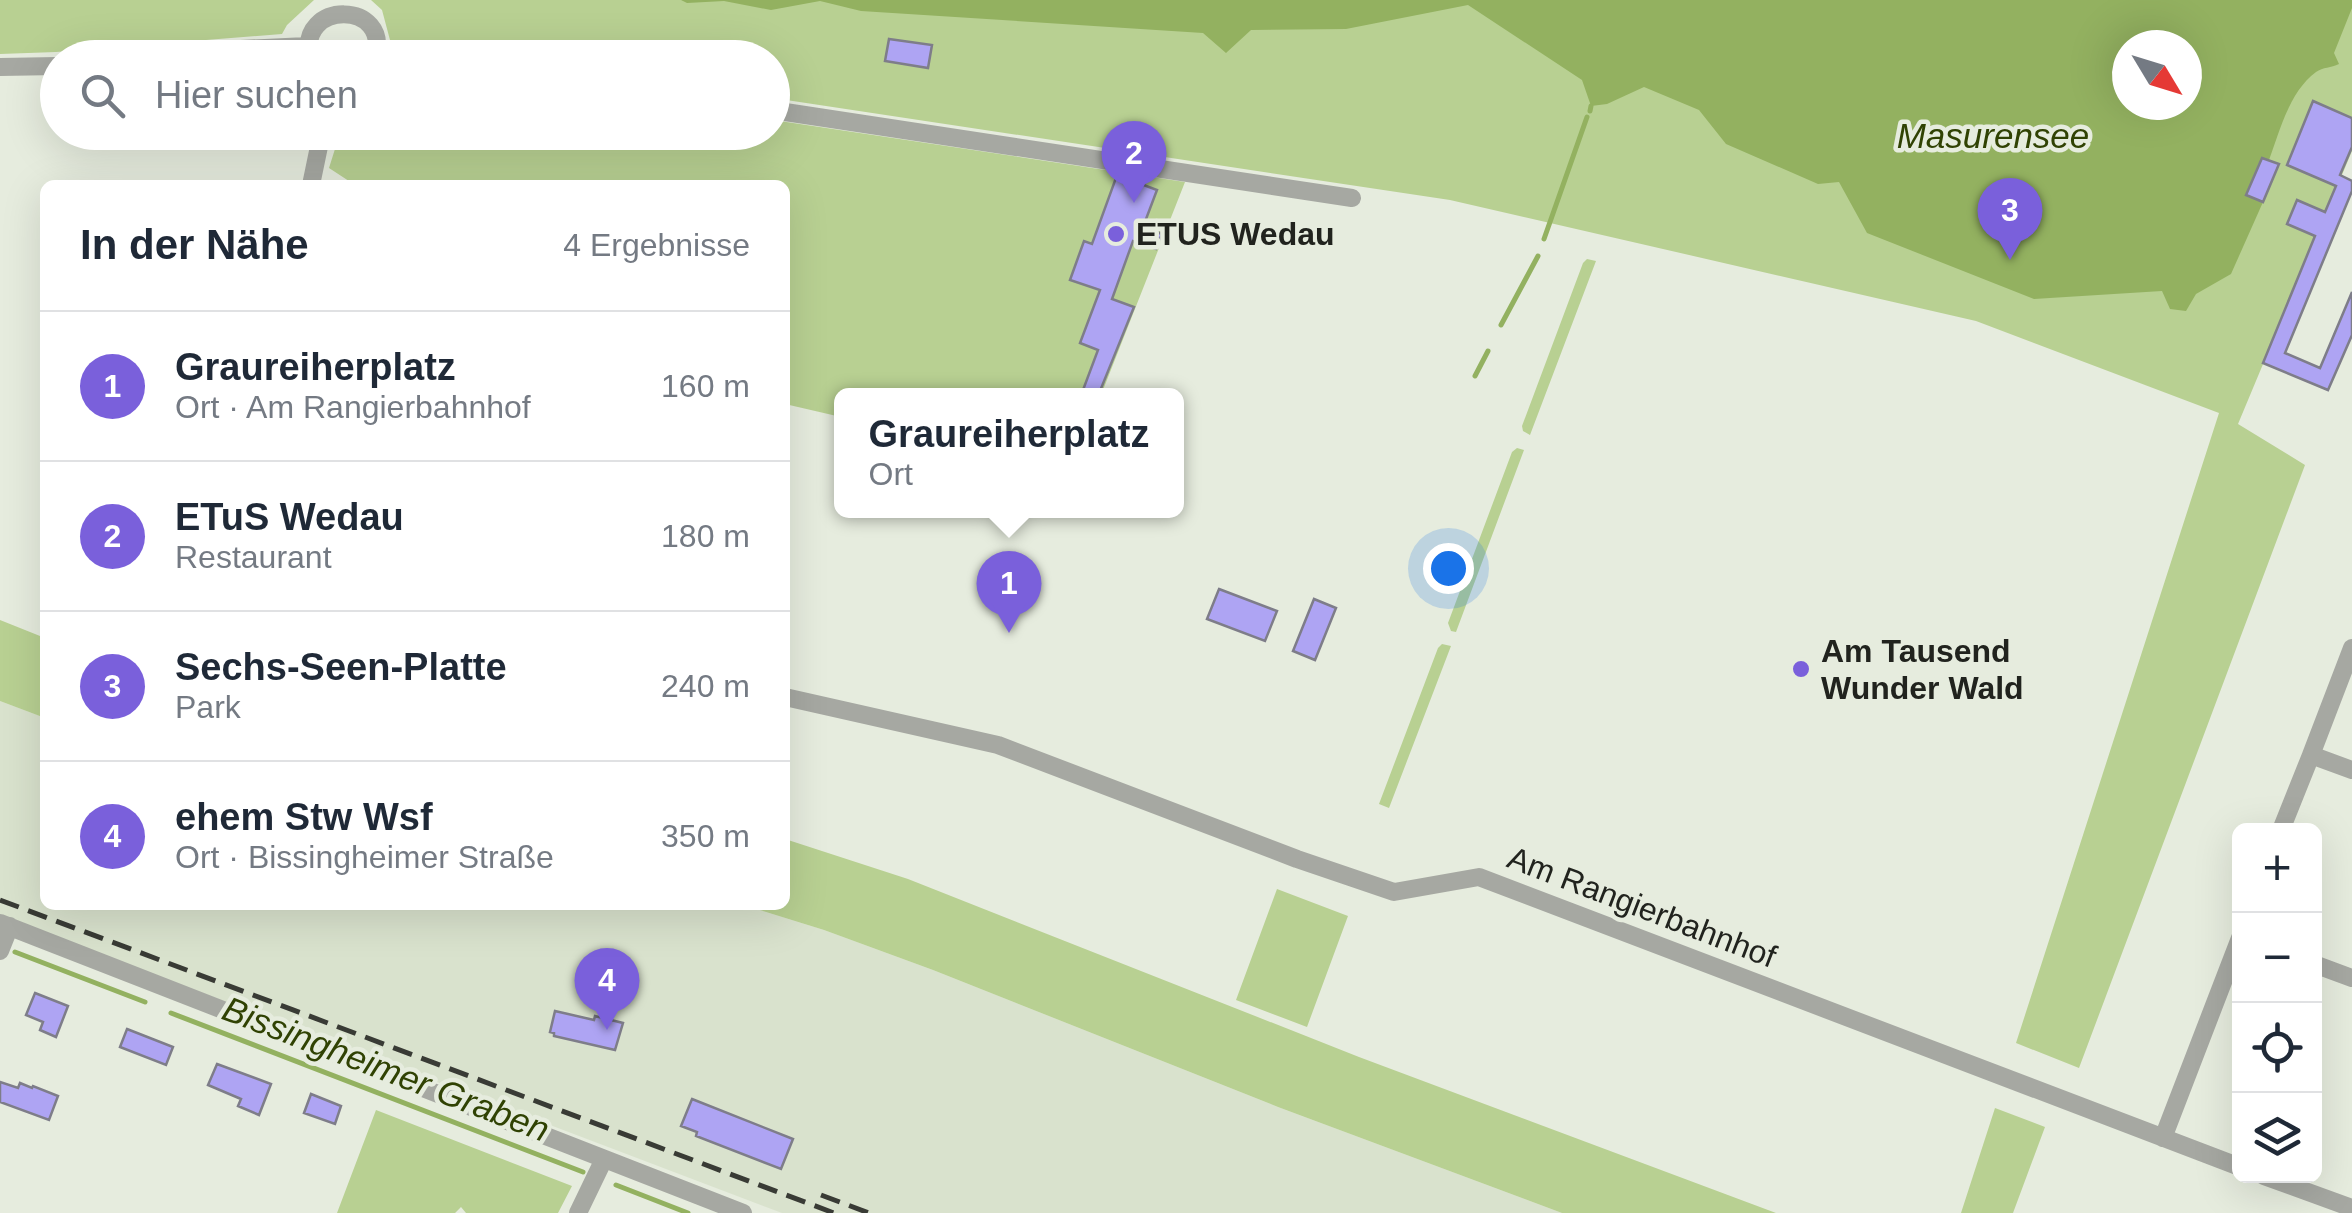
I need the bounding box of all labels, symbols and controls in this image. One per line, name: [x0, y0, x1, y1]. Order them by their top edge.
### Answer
north arrow: [2112, 30, 2202, 120]
search box: [40, 40, 790, 150]
icon: search: [75, 68, 130, 123]
text: Hier suchen: [155, 74, 358, 116]
water label: Masurensee: [1897, 116, 2089, 155]
pin: 2: [1102, 120, 1166, 203]
pin: 3: [1978, 178, 2042, 260]
place label: ETUS Wedau: [1136, 216, 1335, 252]
text: In der Nähe: [80, 221, 309, 268]
marker: ETUS Wedau: [1105, 223, 1127, 245]
text: 4 Ergebnisse: [563, 227, 750, 263]
text: Graureiherplatz: [175, 346, 456, 388]
text: 1: [104, 368, 121, 404]
text: 160 m: [661, 368, 750, 404]
popup: [834, 388, 1184, 518]
text: Ort · Am Rangierbahnhof: [175, 389, 531, 425]
text: Graureiherplatz: [869, 413, 1149, 455]
text: Ort: [869, 456, 913, 492]
text: ETuS Wedau: [175, 496, 404, 538]
text: 2: [104, 518, 121, 554]
text: 180 m: [661, 518, 750, 554]
text: Restaurant: [175, 539, 332, 575]
your location: [1423, 543, 1474, 594]
pin: 1: [976, 550, 1042, 633]
place label: Am Tausend Wunder Wald: [1821, 633, 2024, 706]
text: Sechs-Seen-Platte: [175, 646, 507, 688]
marker: Am Tausend Wunder Wald: [1790, 658, 1812, 680]
text: 3: [104, 668, 121, 704]
text: 240 m: [661, 668, 750, 704]
text: Park: [175, 689, 241, 725]
text: ehem Stw Wsf: [175, 796, 433, 838]
text: 4: [104, 818, 121, 854]
text: 350 m: [661, 818, 750, 854]
map controls: [2232, 823, 2322, 1183]
button: +: [2232, 823, 2322, 913]
text: Ort · Bissingheimer Straße: [175, 839, 554, 875]
street label: Am Rangierbahnhof: [1503, 839, 1781, 975]
button: −: [2232, 913, 2322, 1003]
pin: 4: [574, 948, 640, 1030]
water label: Bissingheimer Graben: [218, 988, 555, 1149]
button: locate: [2232, 1003, 2322, 1093]
button: layers: [2232, 1093, 2322, 1183]

